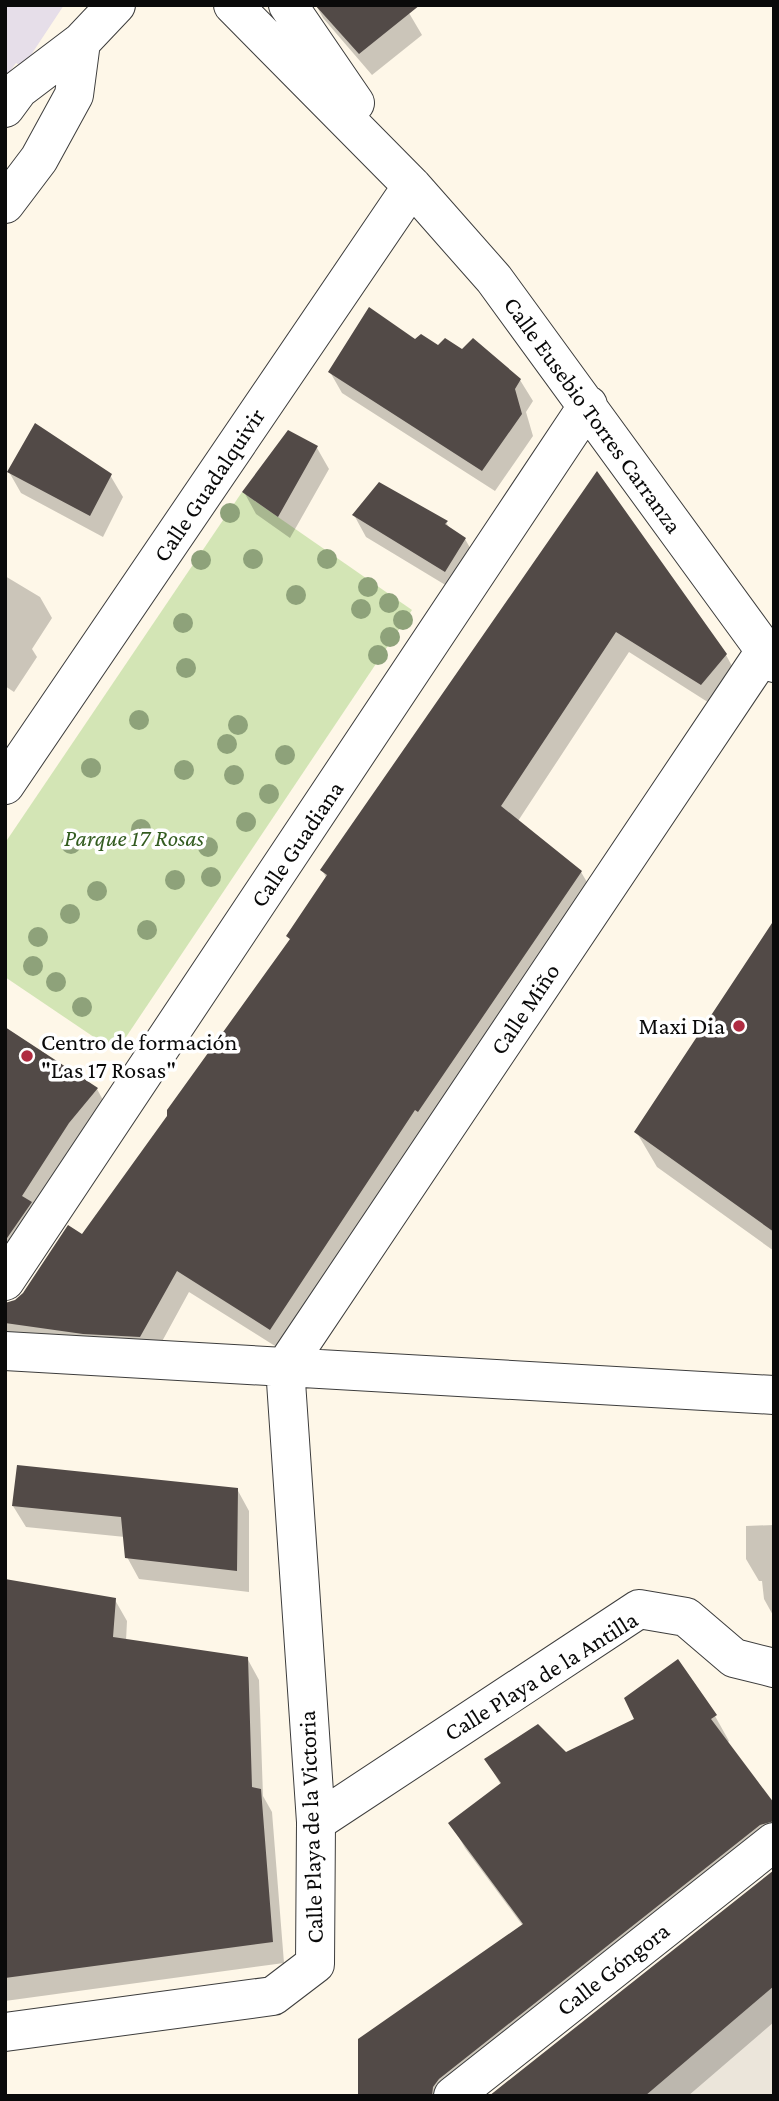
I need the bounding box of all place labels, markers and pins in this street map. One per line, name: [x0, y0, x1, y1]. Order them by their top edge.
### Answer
place label: Maxi Dia: [639, 1012, 725, 1039]
marker: Maxi Dia: [731, 1018, 747, 1034]
place label: Centro de formación "Las 17 Rosas": [41, 1028, 237, 1083]
marker: Centro de formación "Las 17 Rosas": [19, 1048, 35, 1064]

